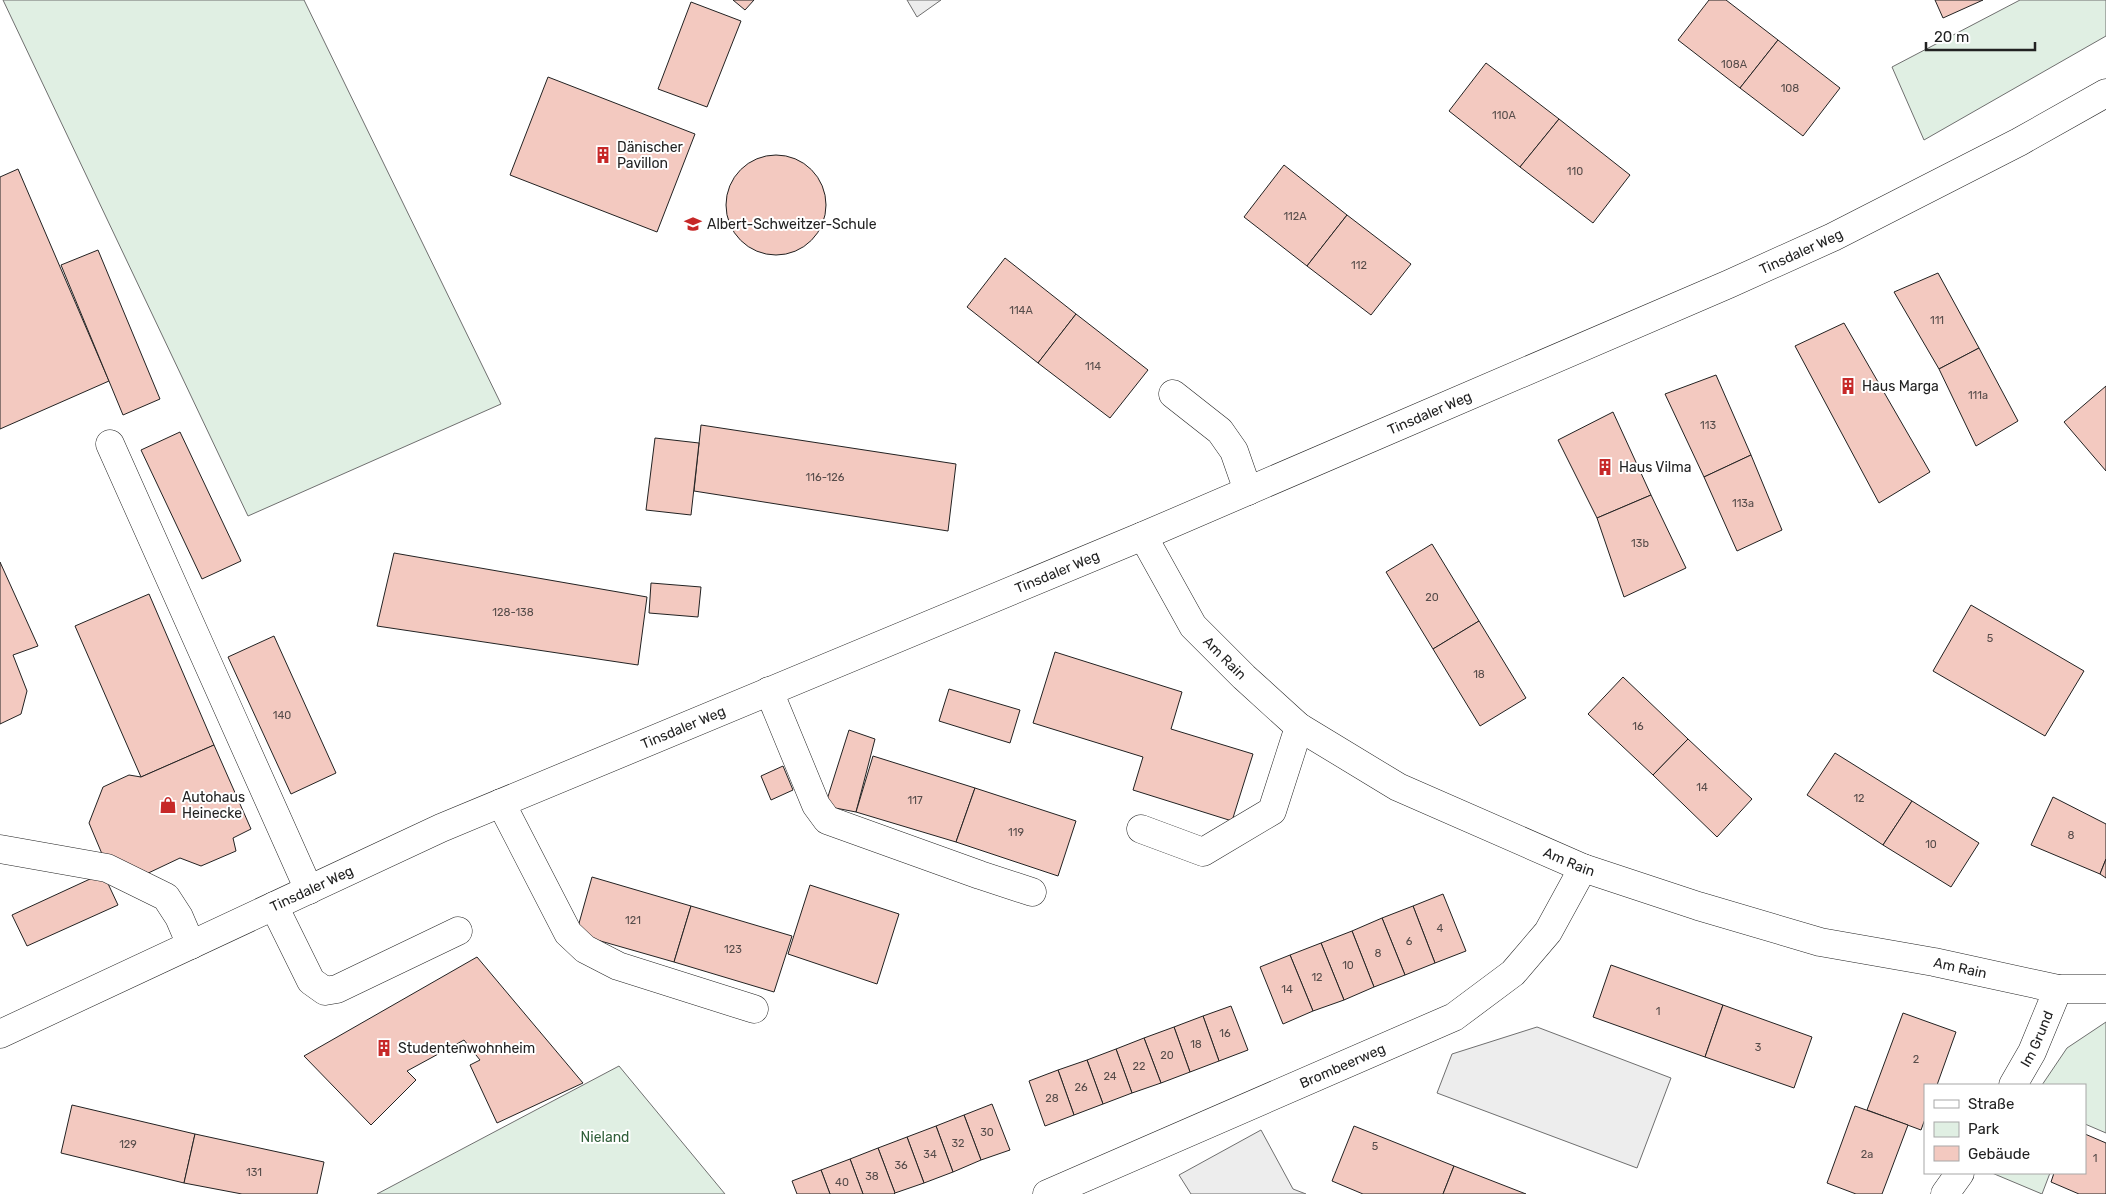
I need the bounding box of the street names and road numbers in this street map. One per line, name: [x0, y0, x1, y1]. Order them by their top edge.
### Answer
street label: Tinsdaler Weg: [1757, 225, 1846, 278]
street label: Tinsdaler Weg: [1385, 387, 1474, 438]
street label: Tinsdaler Weg: [1012, 547, 1102, 597]
street label: Am Rain: [1200, 633, 1250, 683]
street label: Tinsdaler Weg: [638, 702, 728, 752]
street label: Am Rain: [1541, 843, 1597, 880]
street label: Tinsdaler Weg: [267, 862, 356, 915]
street label: Am Rain: [1932, 954, 1988, 982]
street label: Im Grund: [2017, 1008, 2057, 1070]
street label: Brombeerweg: [1297, 1040, 1388, 1092]

